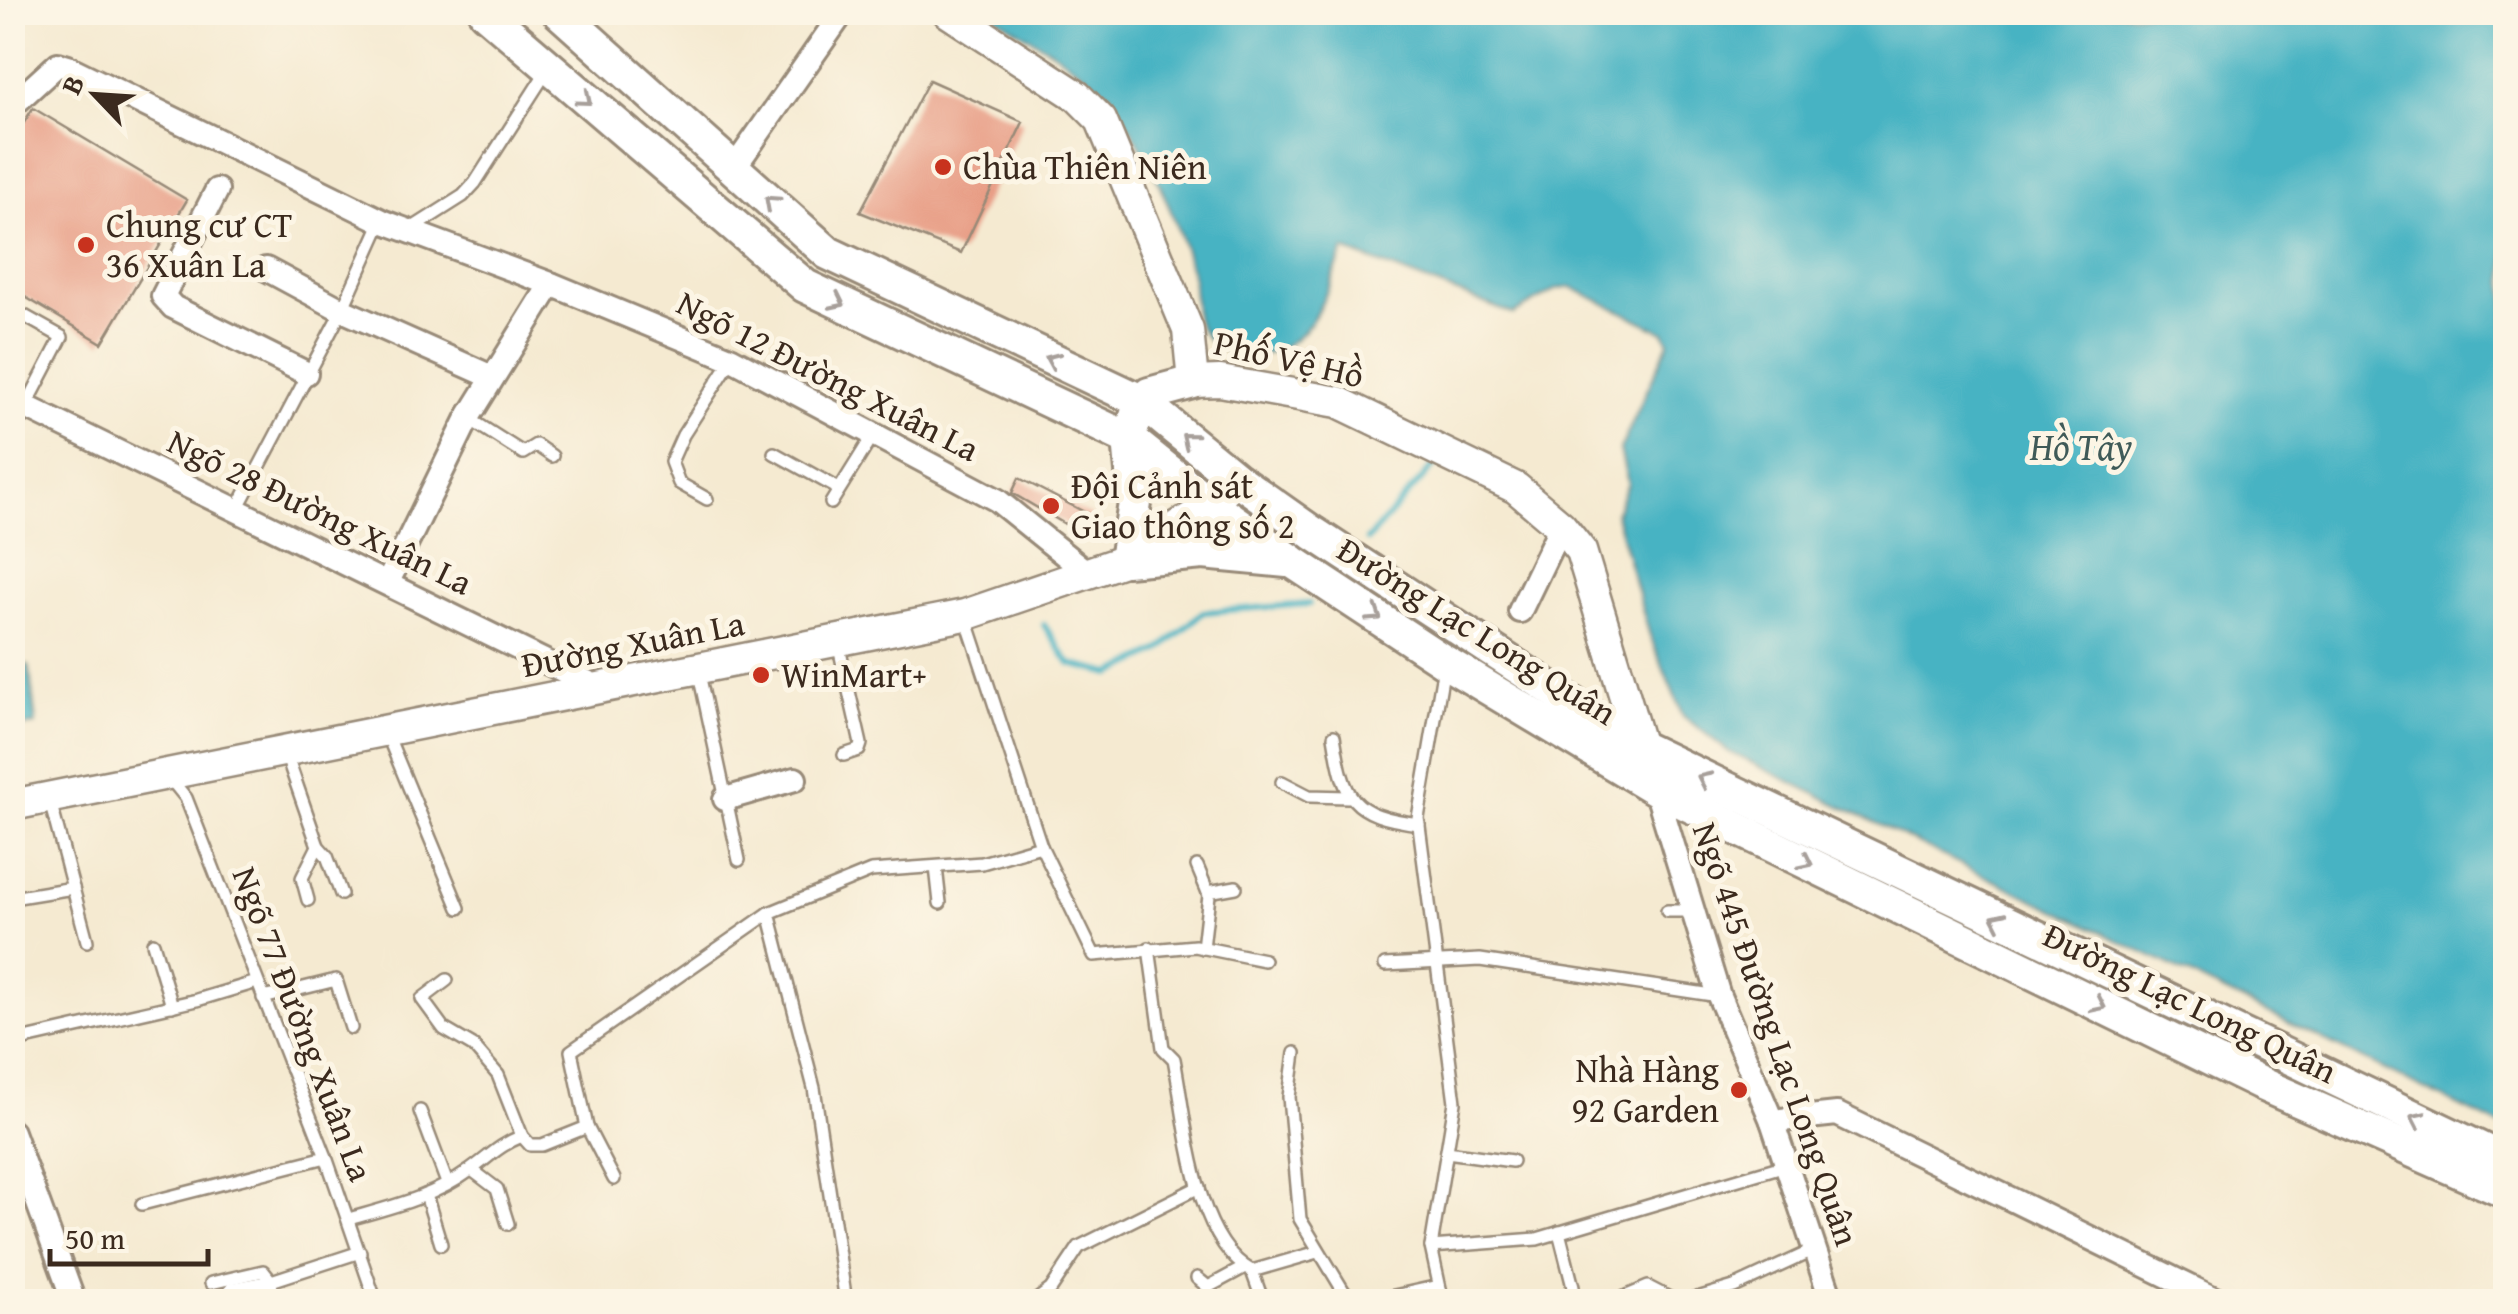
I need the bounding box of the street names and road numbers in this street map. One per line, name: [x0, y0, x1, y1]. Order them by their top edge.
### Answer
street label: Ngõ 12 Đường Xuân La: [668, 277, 989, 474]
street label: Phố Vệ Hồ: [1209, 317, 1369, 400]
street label: Ngõ 28 Đường Xuân La: [159, 416, 481, 608]
street label: Đường Lạc Long Quân: [1328, 524, 1627, 737]
street label: Đường Xuân La: [517, 597, 749, 690]
street label: Ngõ 445 Đường Lạc Long Quân: [1680, 815, 1873, 1253]
street label: Ngõ 77 Đường Xuân La: [220, 859, 387, 1189]
street label: Đường Lạc Long Quân: [2035, 909, 2346, 1096]

